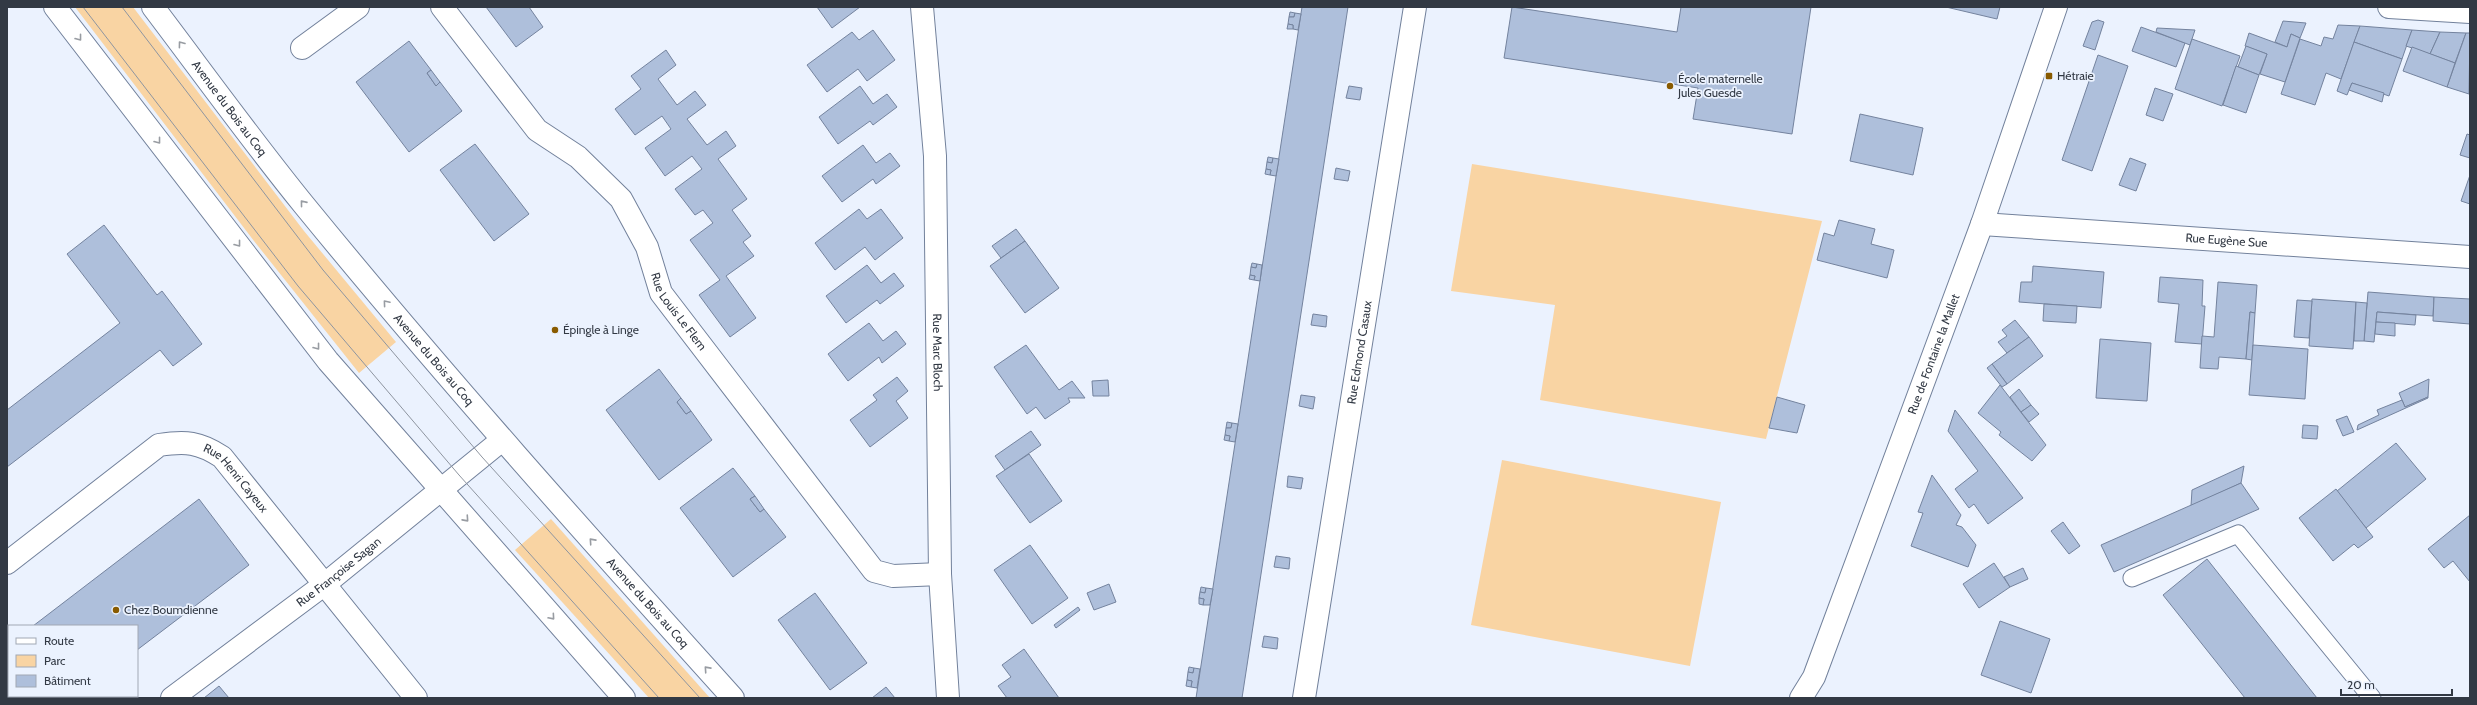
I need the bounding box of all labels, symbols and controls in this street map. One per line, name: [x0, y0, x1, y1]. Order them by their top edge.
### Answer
one-way arrow: [74, 33, 81, 40]
one-way arrow: [179, 42, 186, 49]
street label: Avenue du Bois au Coq: [189, 57, 271, 159]
place label: Hétraie: [2057, 68, 2094, 83]
place label: École maternelle Jules Guesde: [1677, 71, 1763, 100]
marker: Hétraie: [2044, 71, 2054, 81]
marker: École maternelle Jules Guesde: [1665, 81, 1675, 91]
one-way arrow: [154, 136, 161, 143]
one-way arrow: [300, 201, 307, 208]
street label: Rue Eugène Sue: [2185, 230, 2268, 250]
one-way arrow: [233, 239, 240, 246]
street label: Rue Louis Le Flem: [648, 270, 710, 353]
street label: Rue de Fontaine la Mallet: [1904, 292, 1962, 416]
street label: Rue Edmond Casaux: [1343, 299, 1375, 405]
one-way arrow: [384, 300, 391, 308]
street label: Avenue du Bois au Coq: [391, 311, 478, 408]
street label: Rue Marc Bloch: [930, 313, 946, 391]
place label: Épingle à Linge: [563, 322, 639, 337]
marker: Épingle à Linge: [550, 325, 560, 335]
one-way arrow: [313, 342, 320, 349]
street label: Rue Henri Cayeux: [201, 440, 272, 516]
one-way arrow: [462, 515, 469, 522]
street label: Rue Françoise Sagan: [293, 533, 384, 610]
one-way arrow: [590, 539, 597, 546]
street label: Avenue du Bois au Coq: [604, 555, 692, 651]
place label: Chez Boumdienne: [124, 602, 218, 617]
marker: Chez Boumdienne: [111, 605, 121, 615]
one-way arrow: [548, 612, 555, 620]
legend: [8, 625, 138, 697]
text: Route: [44, 633, 74, 648]
text: Parc: [44, 653, 66, 668]
one-way arrow: [704, 666, 712, 674]
scale bar: [2341, 671, 2452, 697]
text: Bâtiment: [44, 673, 91, 688]
text: 20 m: [2347, 677, 2375, 692]

